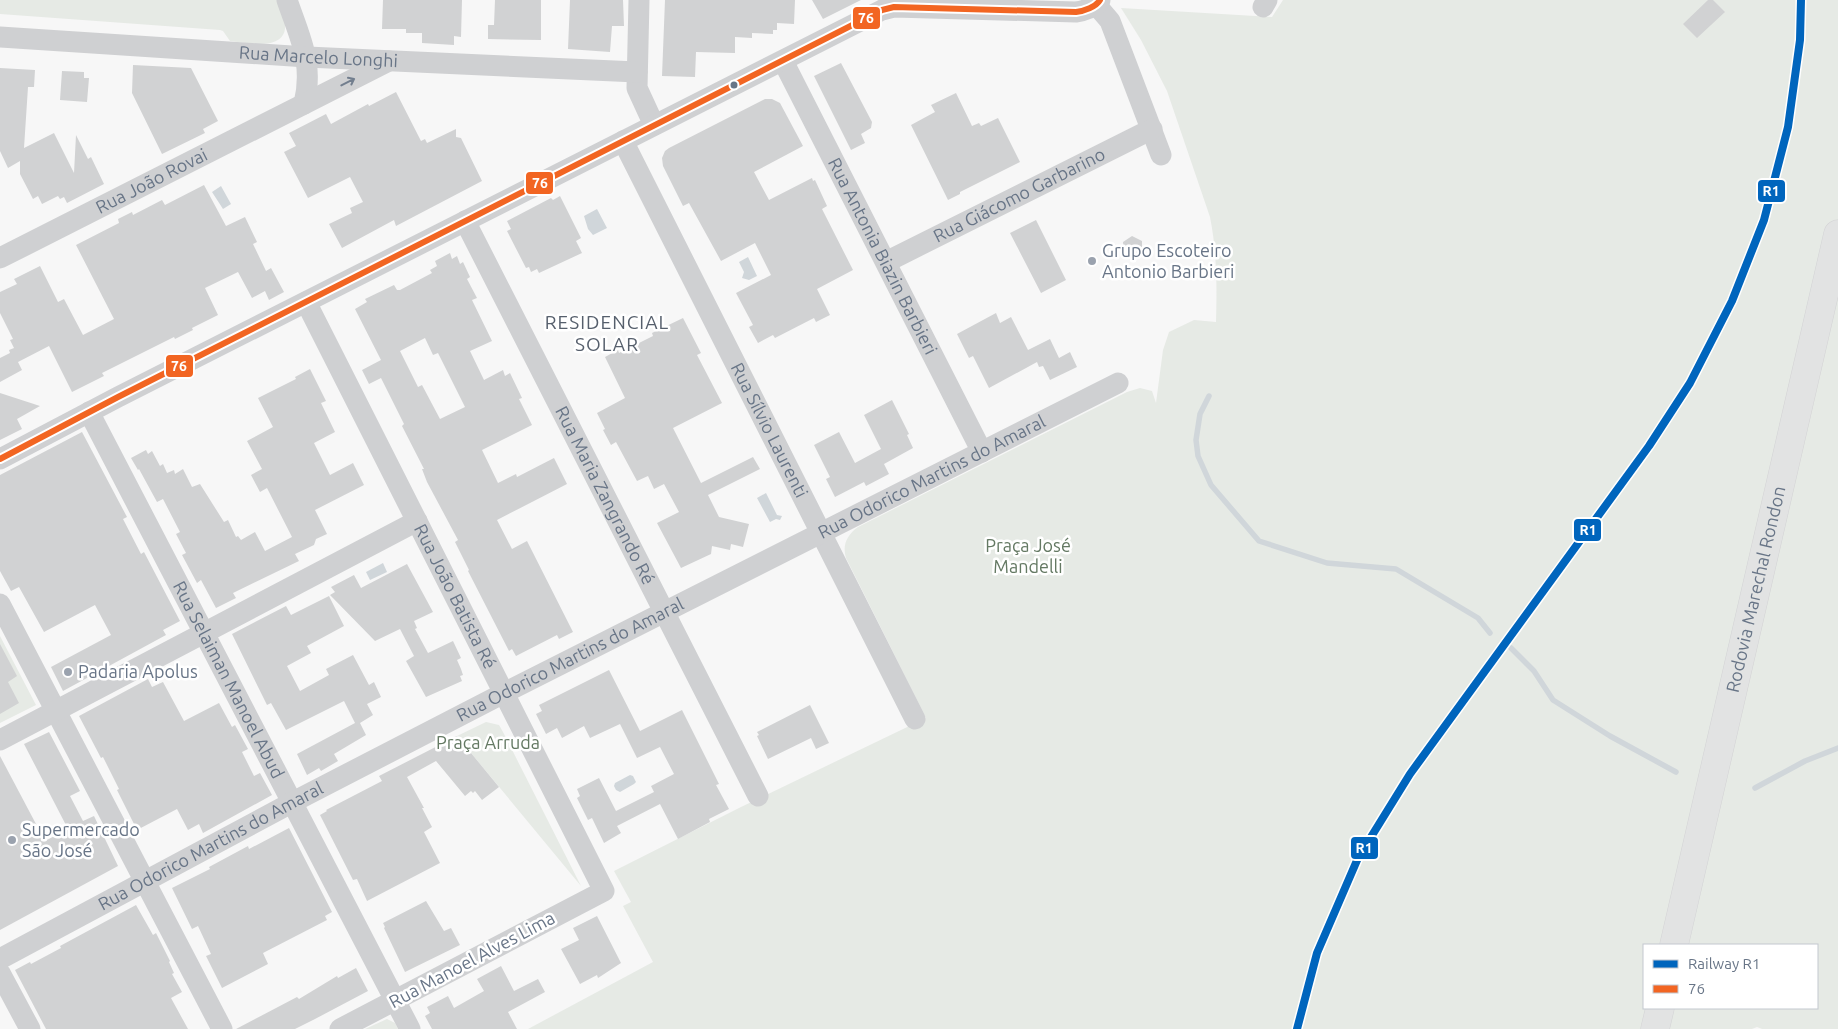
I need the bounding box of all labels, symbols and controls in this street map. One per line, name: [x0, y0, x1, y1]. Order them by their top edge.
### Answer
line badge: 76: [852, 6, 881, 30]
text: 76: [858, 10, 874, 26]
street label: Rua Marcelo Longhi: [238, 42, 398, 70]
one-way arrow: [340, 77, 355, 87]
unlabelled marker: [729, 80, 739, 90]
street label: Rua Giácomo Garbarino: [930, 143, 1108, 246]
street label: Rua João Rovai: [92, 144, 210, 217]
street label: Rua Antonia Biazin Barbieri: [825, 154, 942, 357]
line badge: 76: [525, 171, 554, 195]
text: 76: [532, 175, 548, 191]
line badge: R1: [1757, 179, 1786, 203]
text: R1: [1762, 183, 1780, 199]
place label: Grupo Escoteiro Antonio Barbieri: [1102, 240, 1234, 281]
marker: Grupo Escoteiro Antonio Barbieri: [1086, 255, 1098, 267]
district label: RESIDENCIAL SOLAR: [545, 311, 669, 355]
line badge: 76: [165, 354, 194, 378]
text: 76: [171, 358, 187, 374]
street label: Rua Sílvio Laurenti: [728, 359, 812, 501]
street label: Rua Maria Zangrando Ré: [552, 403, 659, 587]
street label: Rua Odorico Martins do Amaral: [814, 410, 1048, 542]
street label: Rodovia Marechal Rondon: [1722, 484, 1789, 694]
line badge: R1: [1573, 518, 1602, 542]
street label: Rua João Batista Ré: [411, 520, 501, 672]
text: R1: [1579, 522, 1597, 538]
park label: Praça José Mandelli: [985, 535, 1071, 576]
street label: Rua Selaiman Manoel Abud: [170, 577, 289, 781]
street label: Rua Odorico Martins do Amaral: [453, 593, 687, 725]
place label: Padaria Apolus: [78, 661, 198, 681]
marker: Padaria Apolus: [62, 666, 74, 678]
park label: Praça Arruda: [436, 732, 540, 752]
street label: Rua Odorico Martins do Amaral: [94, 777, 326, 914]
place label: Supermercado São José: [22, 819, 140, 860]
marker: Supermercado São José: [6, 834, 18, 846]
line badge: R1: [1350, 836, 1379, 860]
text: R1: [1355, 840, 1373, 856]
street label: Rua Manoel Alves Lima: [385, 907, 558, 1011]
legend: [1643, 944, 1818, 1009]
text: Railway R1: [1688, 955, 1760, 972]
text: 76: [1688, 980, 1705, 997]

